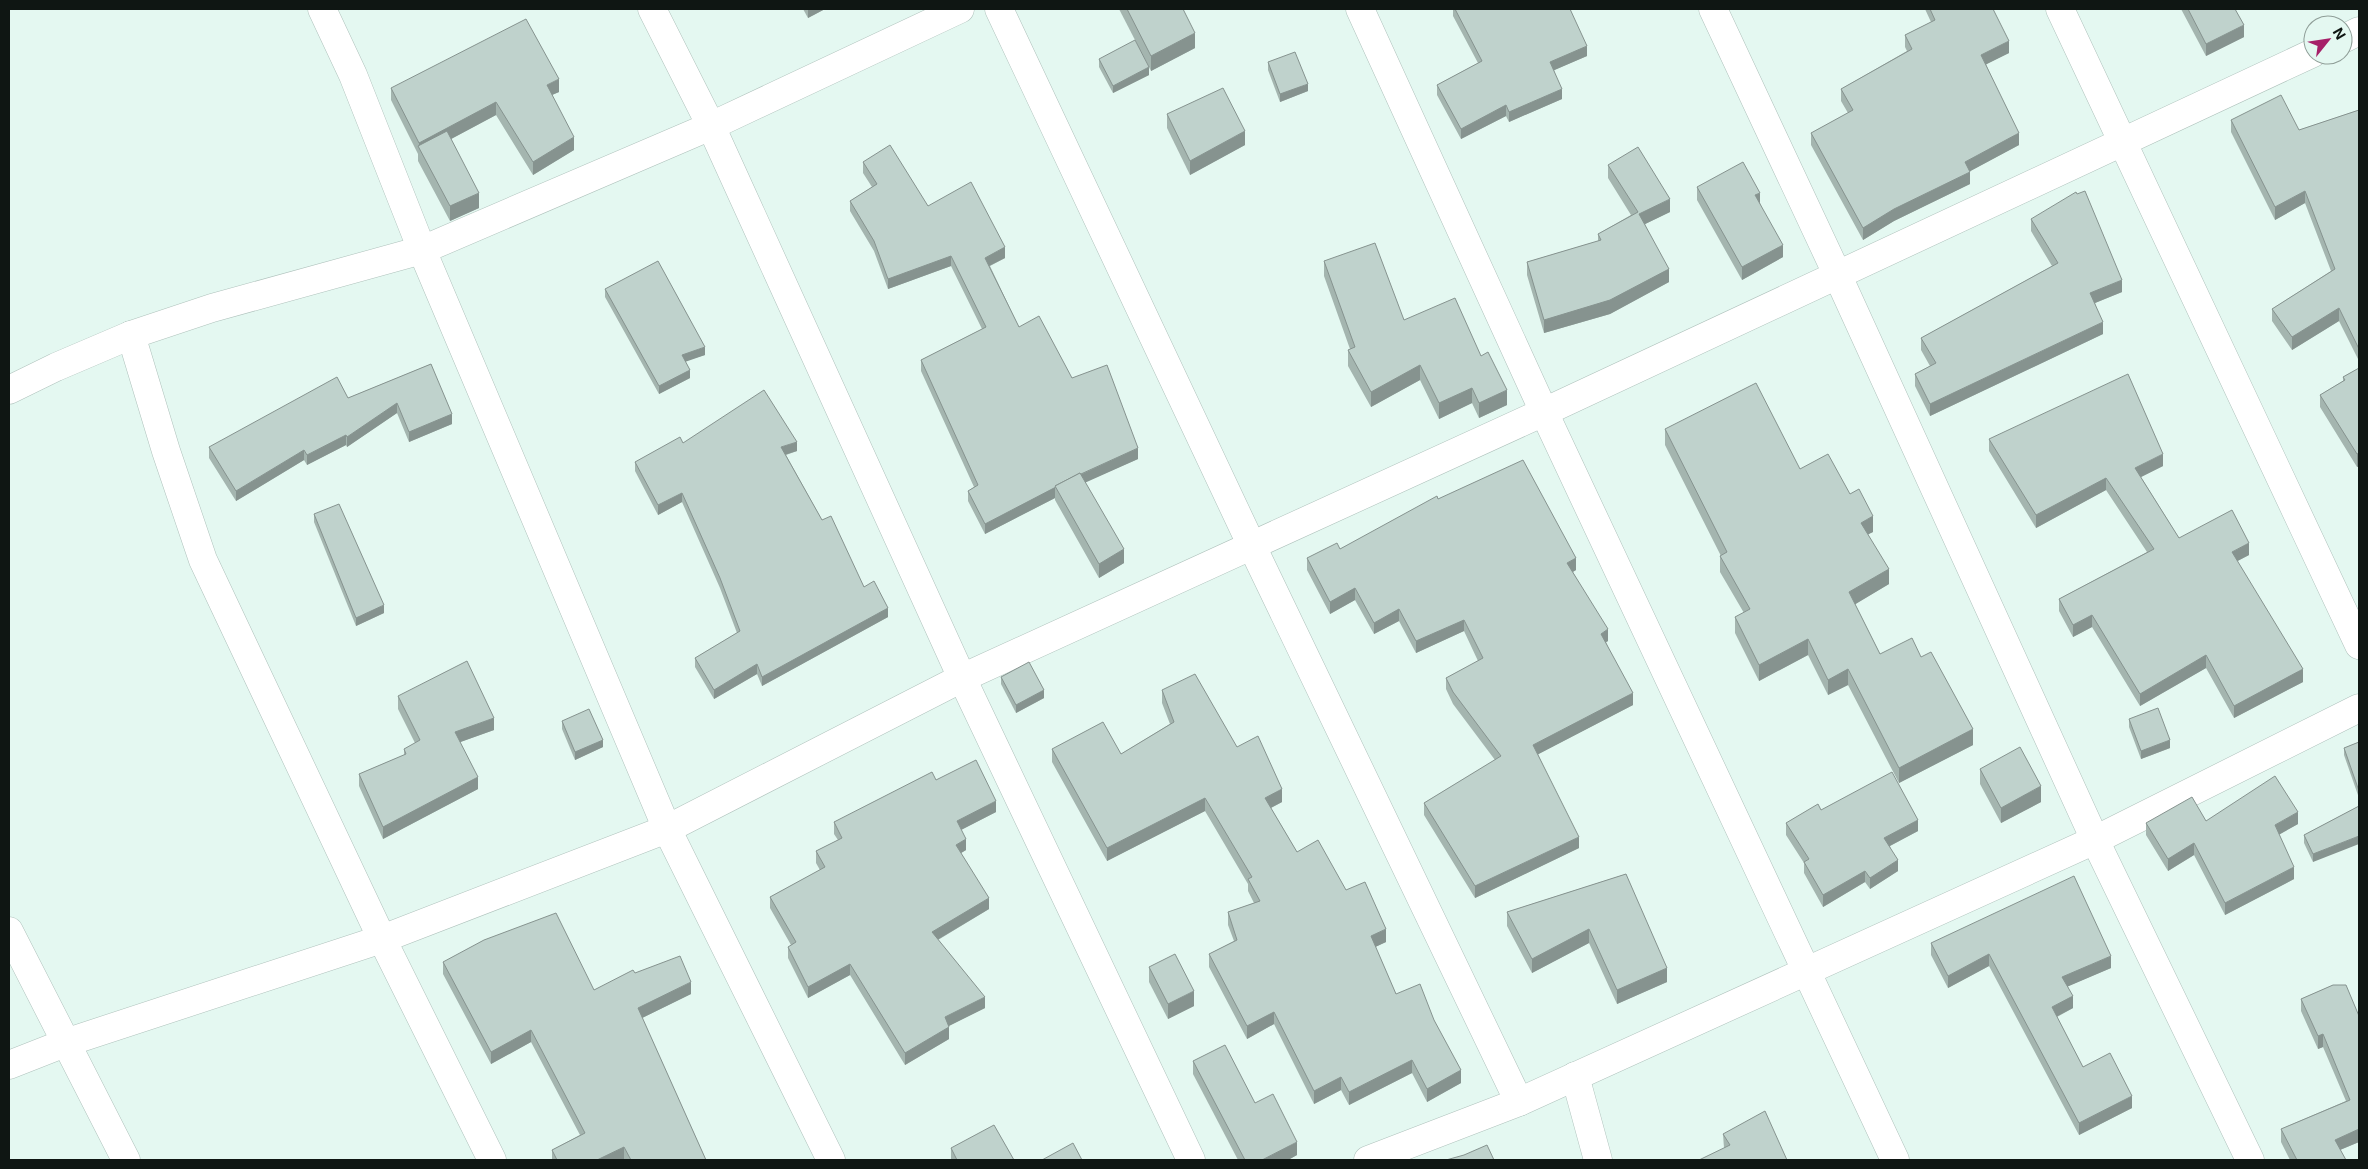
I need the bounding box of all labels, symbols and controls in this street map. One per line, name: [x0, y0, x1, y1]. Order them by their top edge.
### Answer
north arrow: [2303, 15, 2353, 65]
text: N: [2330, 24, 2350, 42]

